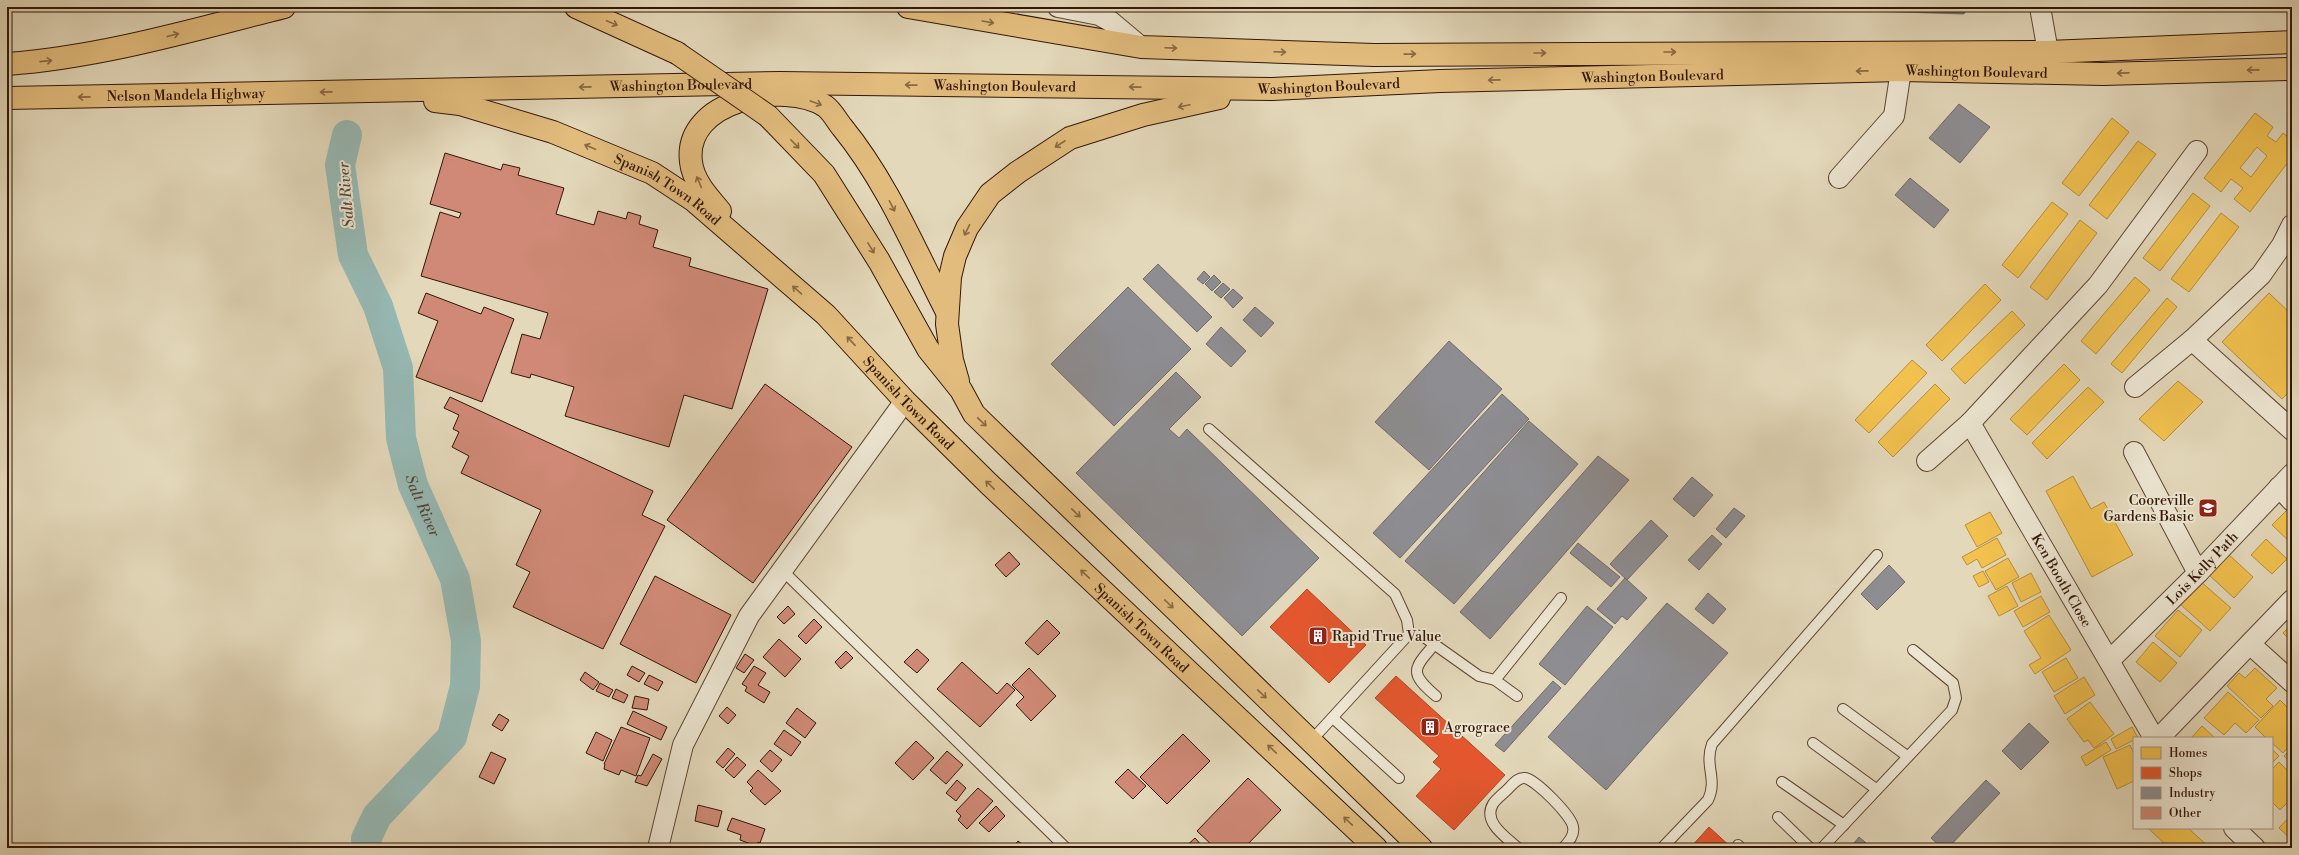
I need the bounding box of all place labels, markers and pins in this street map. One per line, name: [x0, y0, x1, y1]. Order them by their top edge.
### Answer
place label: Cooreville Gardens Basic: [2104, 492, 2194, 526]
school or university icon: Cooreville Gardens Basic: [2197, 497, 2219, 519]
building icon: Rapid True Value: [1307, 625, 1329, 647]
place label: Rapid True Value: [1332, 628, 1441, 646]
building icon: Agrograce: [1419, 716, 1441, 738]
place label: Agrograce: [1443, 719, 1510, 737]

